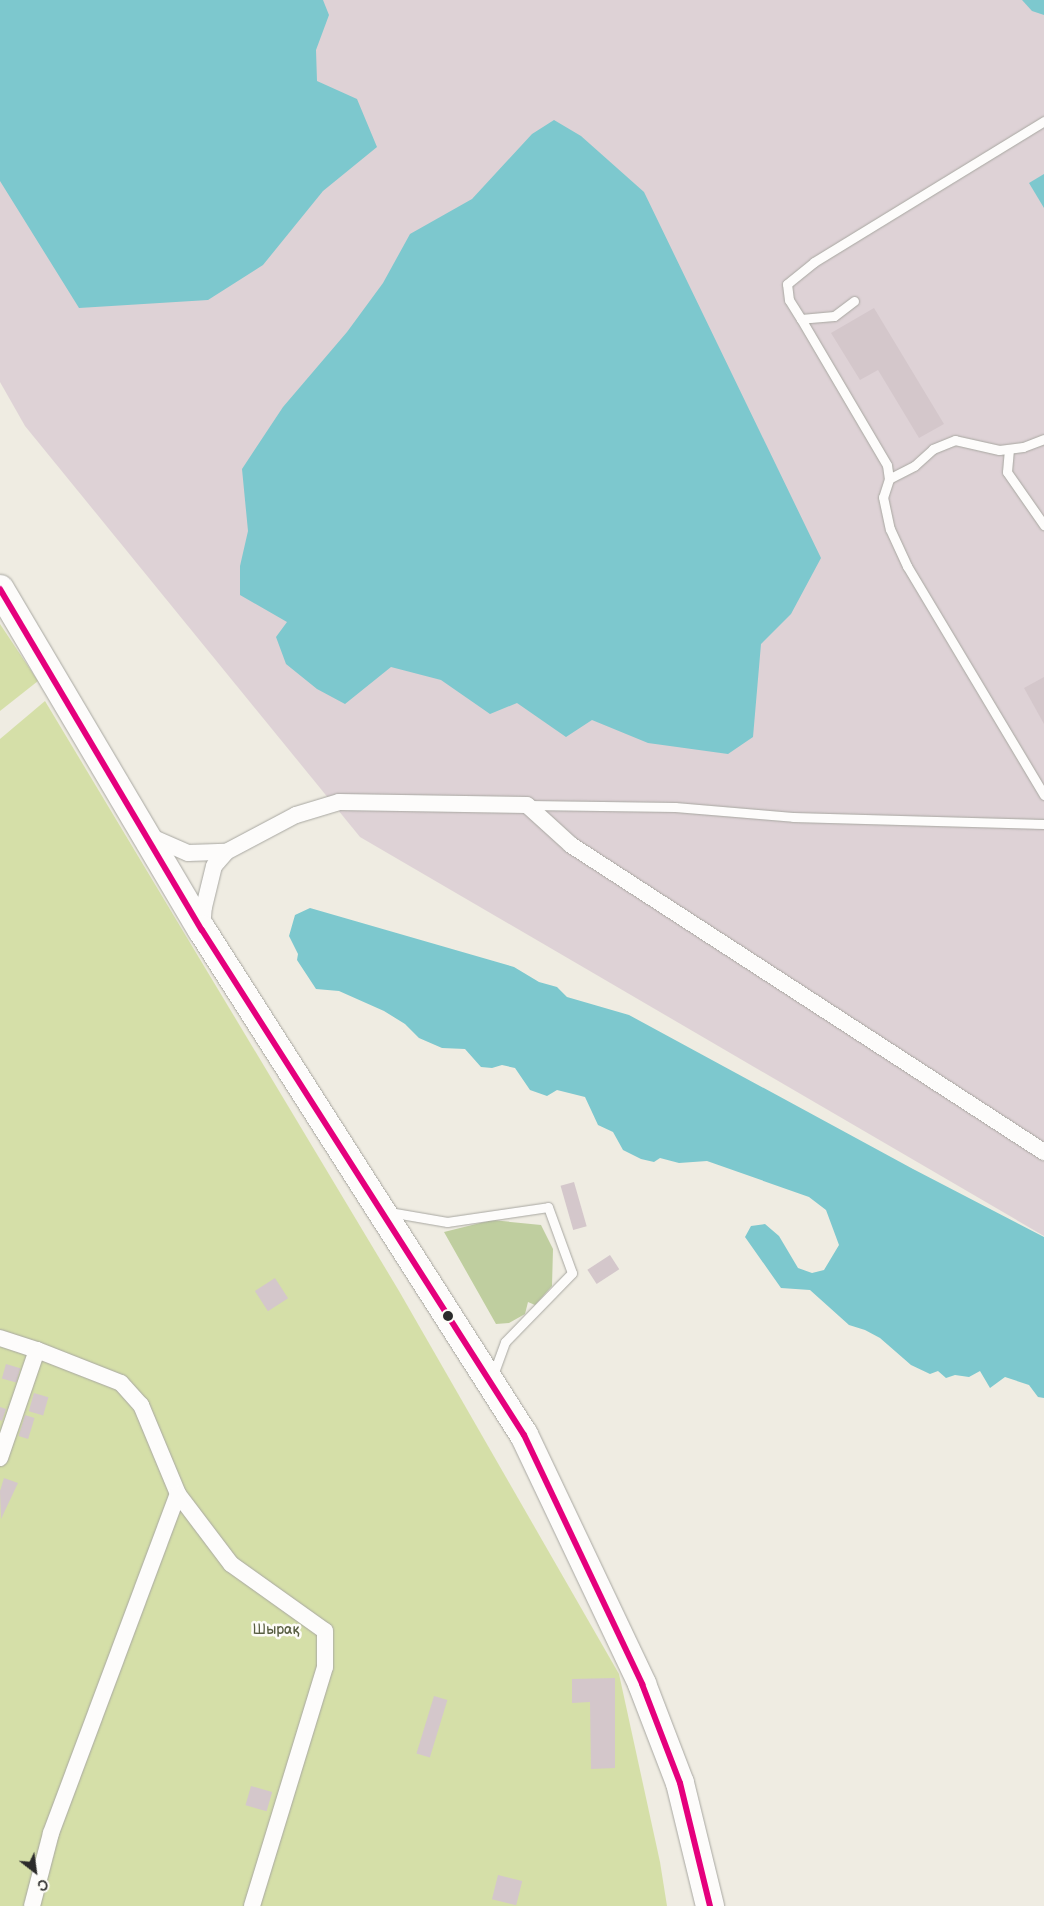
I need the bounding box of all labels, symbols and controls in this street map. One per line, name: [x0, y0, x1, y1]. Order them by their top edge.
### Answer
unlabelled marker: [443, 1311, 453, 1321]
park label: Шырақ: [253, 1622, 299, 1638]
north arrow: [10, 1846, 60, 1896]
text: С: [34, 1875, 51, 1894]

